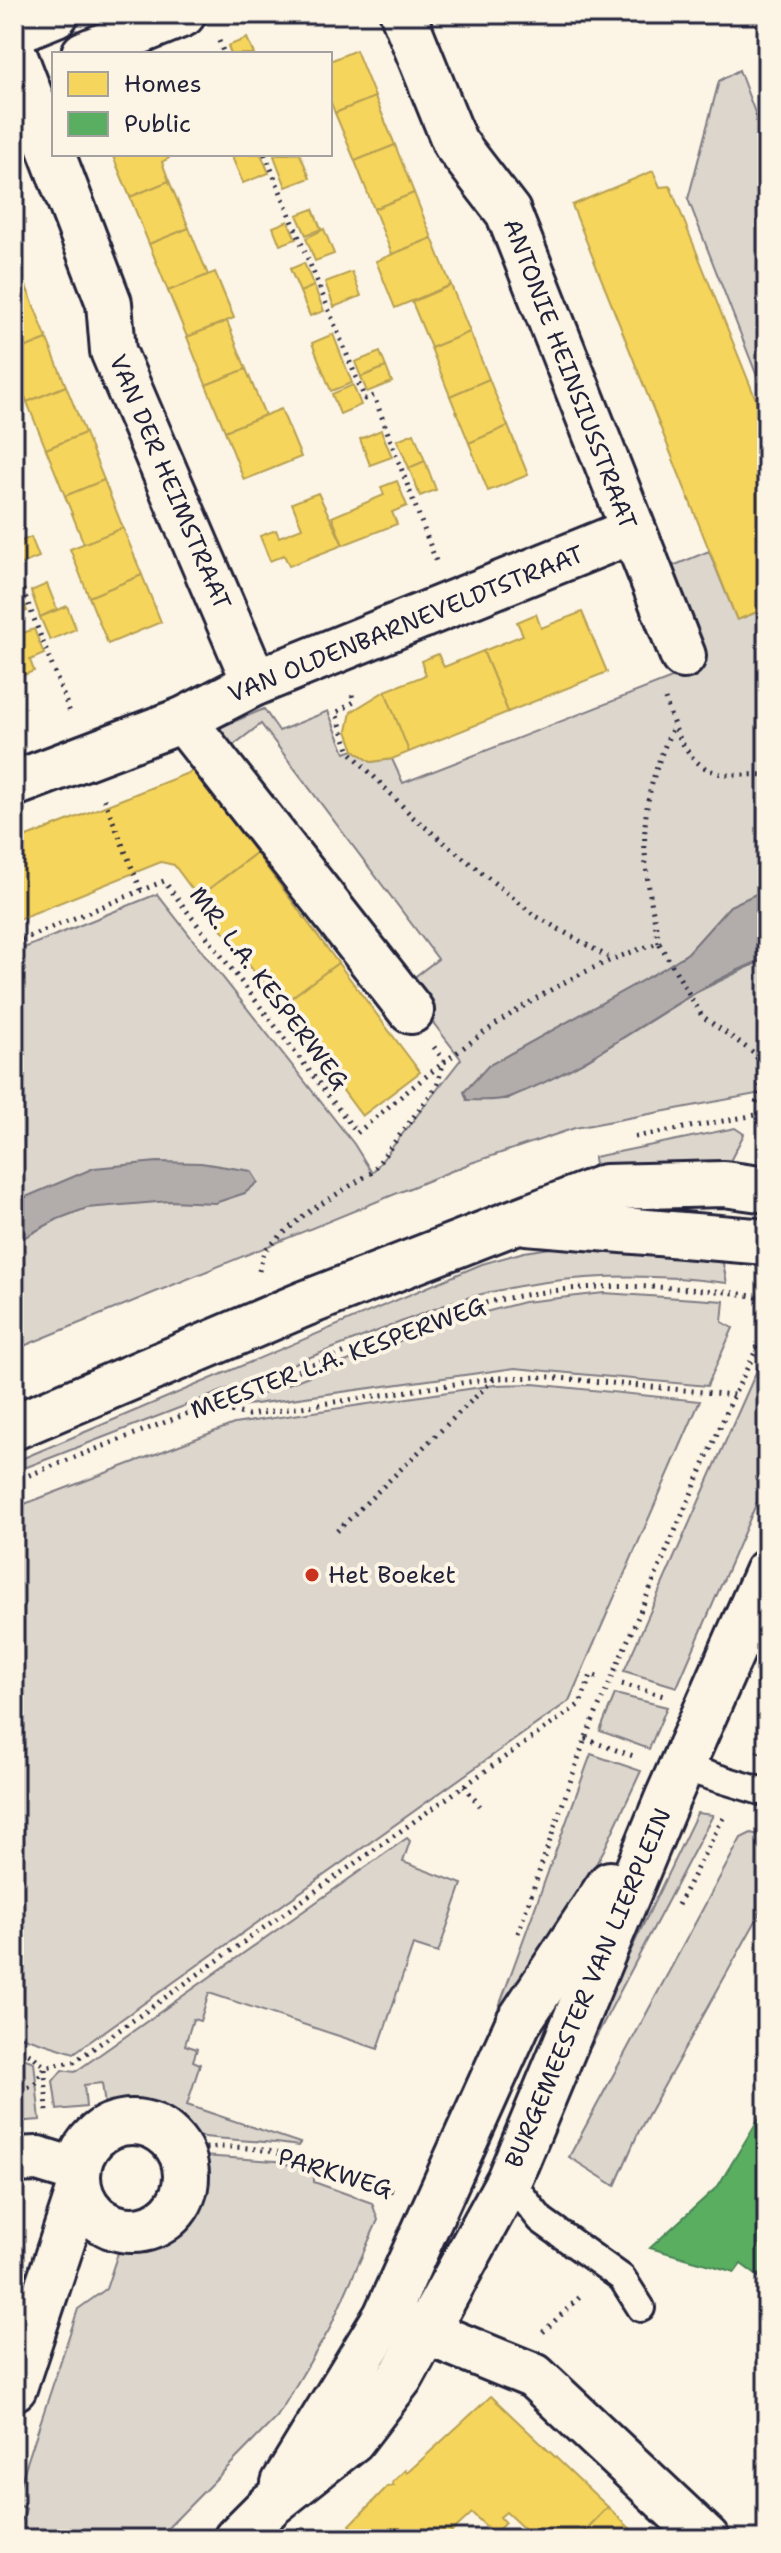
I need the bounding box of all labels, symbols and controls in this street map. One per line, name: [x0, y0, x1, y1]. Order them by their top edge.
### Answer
legend: [52, 52, 332, 156]
text: Homes: [124, 68, 202, 100]
text: Public: [124, 108, 191, 140]
street label: ANTONIE HEINSIUSSTRAAT: [496, 214, 644, 534]
street label: VAN DER HEIMSTRAAT: [102, 350, 238, 615]
street label: VAN OLDENBARNEVELDTSTRAAT: [224, 538, 589, 710]
street label: MR. L.A. KESPERWEG: [182, 880, 356, 1096]
street label: MEESTER L.A. KESPERWEG: [186, 1290, 490, 1426]
place label: Het Boeket: [328, 1559, 456, 1591]
marker: Het Boeket: [303, 1566, 321, 1584]
street label: BURGEMEESTER VAN LIERPLEIN: [498, 1803, 678, 2173]
street label: PARKWEG: [274, 2141, 396, 2205]

